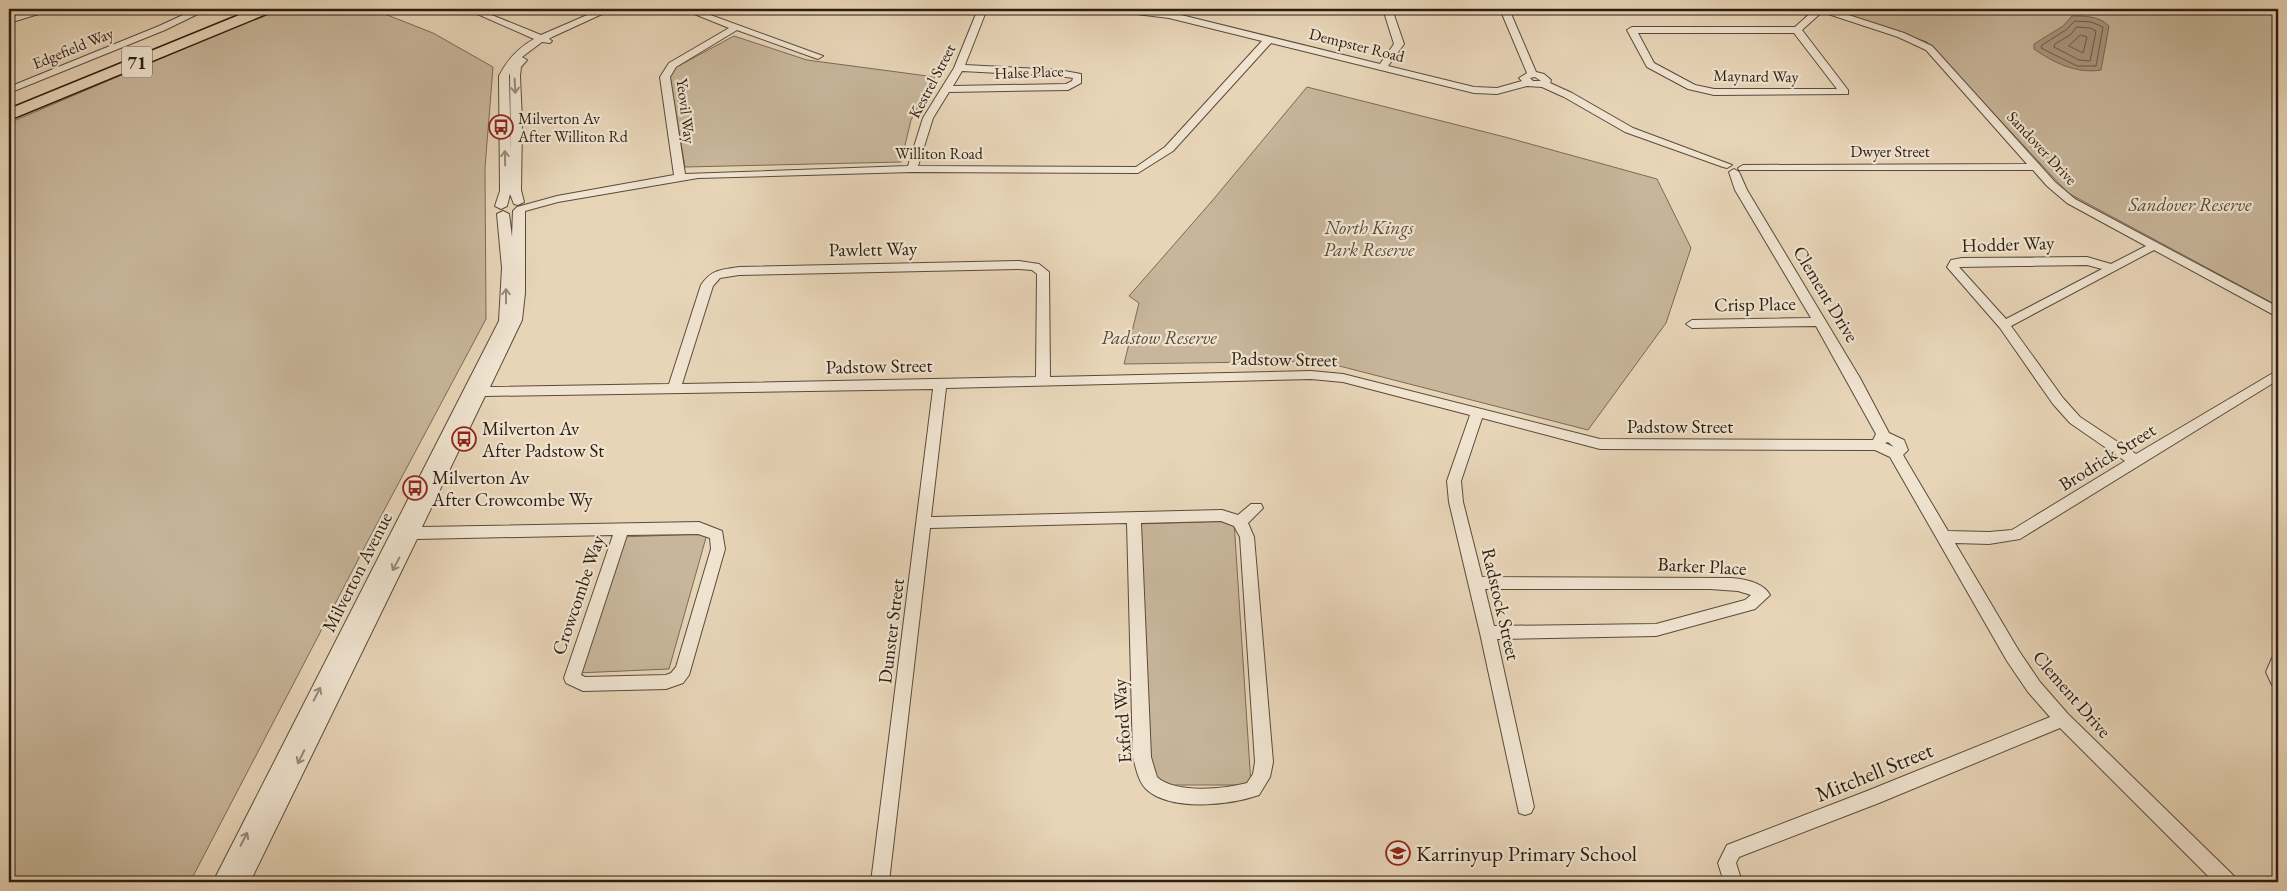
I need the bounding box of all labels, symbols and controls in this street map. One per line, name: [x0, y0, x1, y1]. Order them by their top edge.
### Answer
street label: Edgefield Way: [29, 22, 118, 74]
street label: Dempster Road: [1307, 23, 1408, 67]
street label: Kestrel Street: [904, 40, 960, 122]
road number: 71: [122, 46, 152, 78]
street label: Halse Place: [994, 60, 1064, 84]
street label: Maynard Way: [1713, 65, 1800, 87]
one-way arrow: [511, 77, 520, 93]
street label: Yeovil Way: [672, 77, 701, 146]
street label: Sandover Drive: [2002, 107, 2082, 189]
place label: Milverton Av After Williton Rd: [517, 108, 629, 147]
bus stop icon: Milverton Av After Williton Rd: [488, 114, 514, 140]
street label: Dwyer Street: [1850, 141, 1930, 162]
street label: Williton Road: [895, 143, 984, 164]
one-way arrow: [500, 151, 510, 167]
park label: Sandover Reserve: [2128, 192, 2252, 217]
park label: North Kings Park Reserve: [1323, 215, 1415, 262]
street label: Hodder Way: [1961, 230, 2055, 258]
street label: Pawlett Way: [828, 236, 918, 262]
street label: Clement Drive: [1787, 241, 1865, 347]
one-way arrow: [501, 288, 511, 304]
street label: Crisp Place: [1714, 291, 1796, 317]
park label: Padstow Reserve: [1101, 325, 1217, 350]
street label: Padstow Street: [1231, 346, 1338, 372]
street label: Padstow Street: [826, 353, 933, 379]
street label: Padstow Street: [1627, 414, 1733, 439]
place label: Milverton Av After Padstow St: [481, 416, 604, 463]
street label: Brodrick Street: [2054, 417, 2160, 497]
bus stop icon: Milverton Av After Padstow St: [451, 426, 477, 452]
place label: Milverton Av After Crowcombe Wy: [431, 465, 593, 512]
bus stop icon: Milverton Av After Crowcombe Wy: [402, 475, 428, 501]
street label: Milverton Avenue: [316, 508, 398, 636]
street label: Crowcombe Way: [546, 531, 610, 658]
street label: Radstock Street: [1476, 545, 1526, 663]
street label: Barker Place: [1657, 551, 1747, 581]
one-way arrow: [391, 557, 401, 572]
street label: Dunster Street: [872, 577, 910, 685]
street label: Clement Drive: [2027, 645, 2117, 743]
street label: Exford Way: [1107, 677, 1137, 764]
one-way arrow: [313, 687, 322, 702]
street label: Mitchell Street: [1811, 735, 1937, 809]
one-way arrow: [296, 749, 305, 764]
one-way arrow: [240, 832, 249, 847]
place label: Karrinyup Primary School: [1416, 839, 1637, 868]
school or university icon: Karrinyup Primary School: [1385, 840, 1411, 866]

